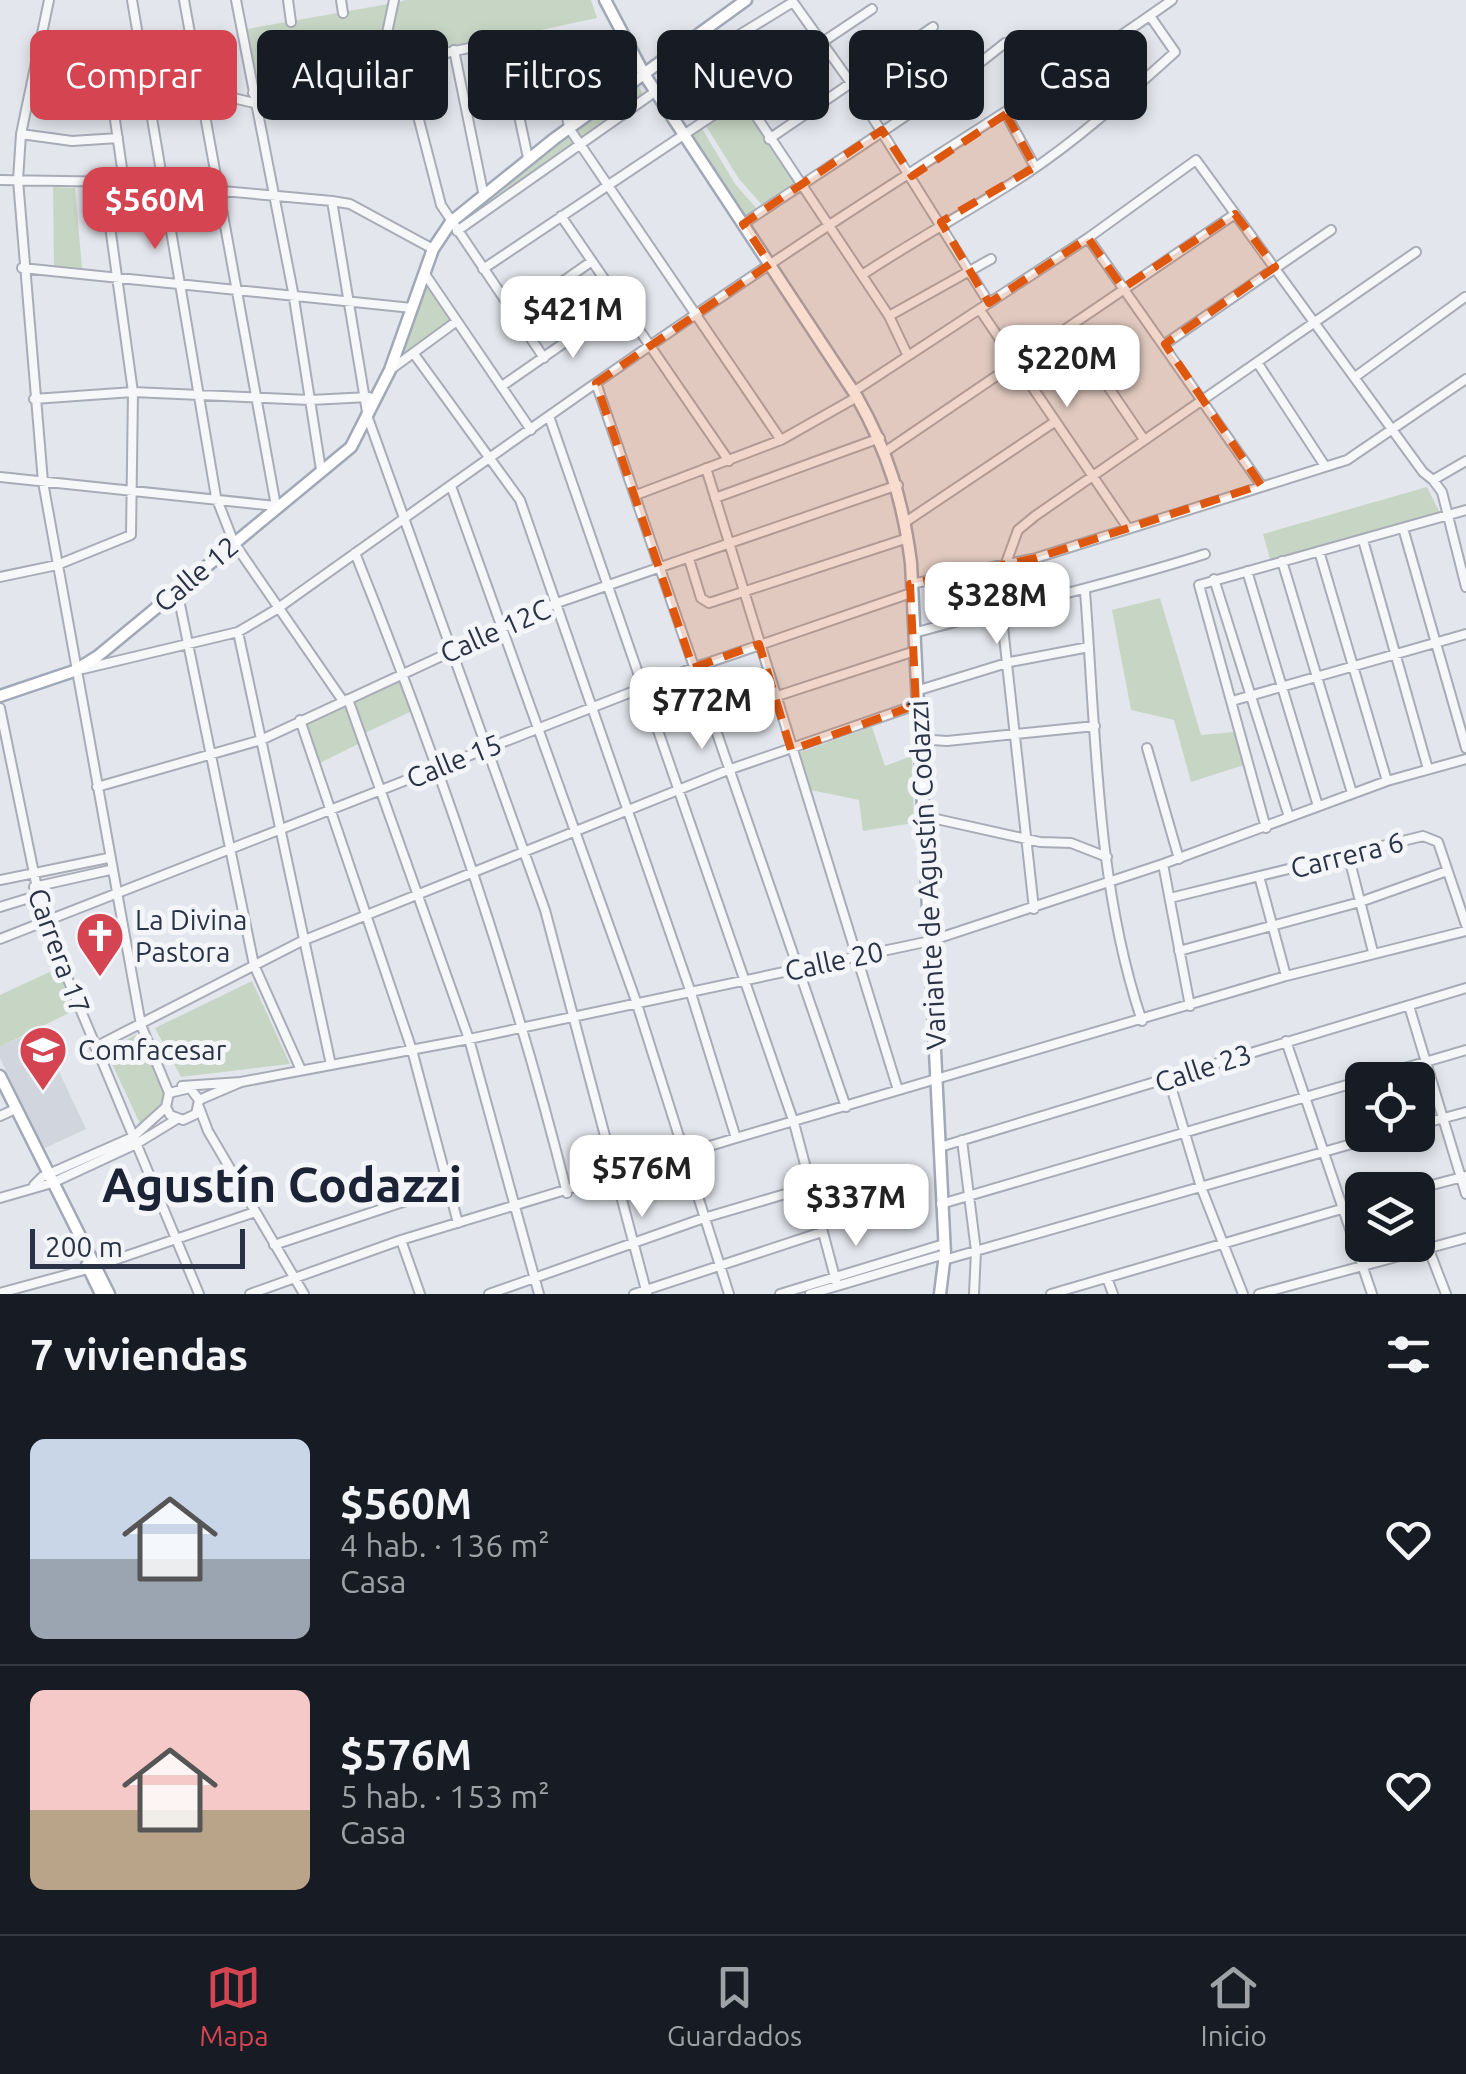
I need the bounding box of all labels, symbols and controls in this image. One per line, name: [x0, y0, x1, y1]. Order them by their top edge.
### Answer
chip: Comprar: [30, 30, 237, 120]
chip: Alquilar: [257, 30, 448, 120]
chip: Filtros: [468, 30, 637, 120]
chip: Nuevo: [657, 30, 829, 120]
chip: Piso: [849, 30, 984, 120]
chip: Casa: [1004, 30, 1147, 120]
pin: $560M: [85, 167, 225, 252]
text: $560M: [105, 181, 205, 217]
pin: $421M: [503, 276, 643, 361]
text: $421M: [523, 290, 623, 326]
pin: $220M: [997, 325, 1137, 410]
text: $220M: [1017, 339, 1117, 375]
street label: Calle 12: [148, 530, 244, 618]
pin: $328M: [927, 562, 1067, 647]
text: $328M: [947, 576, 1047, 612]
street label: Calle 12C: [435, 593, 554, 668]
pin: $772M: [632, 667, 772, 752]
text: $772M: [652, 681, 752, 717]
street label: Variante de Agustín Codazzi: [902, 699, 951, 1051]
street label: Calle 15: [402, 727, 506, 794]
street label: Carrera 6: [1287, 826, 1407, 884]
street label: Carrera 17: [22, 884, 96, 1018]
place label: La Divina Pastora: [135, 904, 247, 967]
church icon: La Divina Pastora: [74, 910, 126, 978]
street label: Calle 20: [782, 935, 886, 986]
school or university icon: Comfacesar: [17, 1024, 69, 1092]
place label: Comfacesar: [78, 1034, 227, 1065]
street label: Calle 23: [1151, 1037, 1255, 1098]
map controls: [1345, 1062, 1435, 1262]
button: locate: [1345, 1062, 1435, 1152]
pin: $576M: [572, 1135, 712, 1220]
text: $576M: [592, 1149, 692, 1185]
district label: Agustín Codazzi: [102, 1157, 462, 1211]
pin: $337M: [786, 1164, 926, 1249]
button: layers: [1345, 1172, 1435, 1262]
text: $337M: [806, 1178, 906, 1214]
scale bar: [30, 1224, 245, 1268]
text: 200 m: [45, 1231, 123, 1262]
icon: filters: [1381, 1327, 1436, 1382]
text: 7 viviendas: [30, 1331, 248, 1378]
icon: home: [110, 1479, 230, 1599]
text: $560M: [340, 1480, 472, 1527]
icon: heart: [1381, 1512, 1436, 1567]
text: 4 hab. · 136 m²: [340, 1527, 550, 1563]
text: Casa: [340, 1563, 406, 1599]
icon: home: [110, 1730, 230, 1850]
text: $576M: [340, 1731, 472, 1778]
icon: heart: [1381, 1763, 1436, 1818]
text: 5 hab. · 153 m²: [340, 1778, 550, 1814]
text: Casa: [340, 1814, 406, 1850]
tab: Mapa: [199, 1960, 269, 2051]
tab: Guardados: [667, 1960, 802, 2051]
tab: Inicio: [1201, 1960, 1267, 2051]

